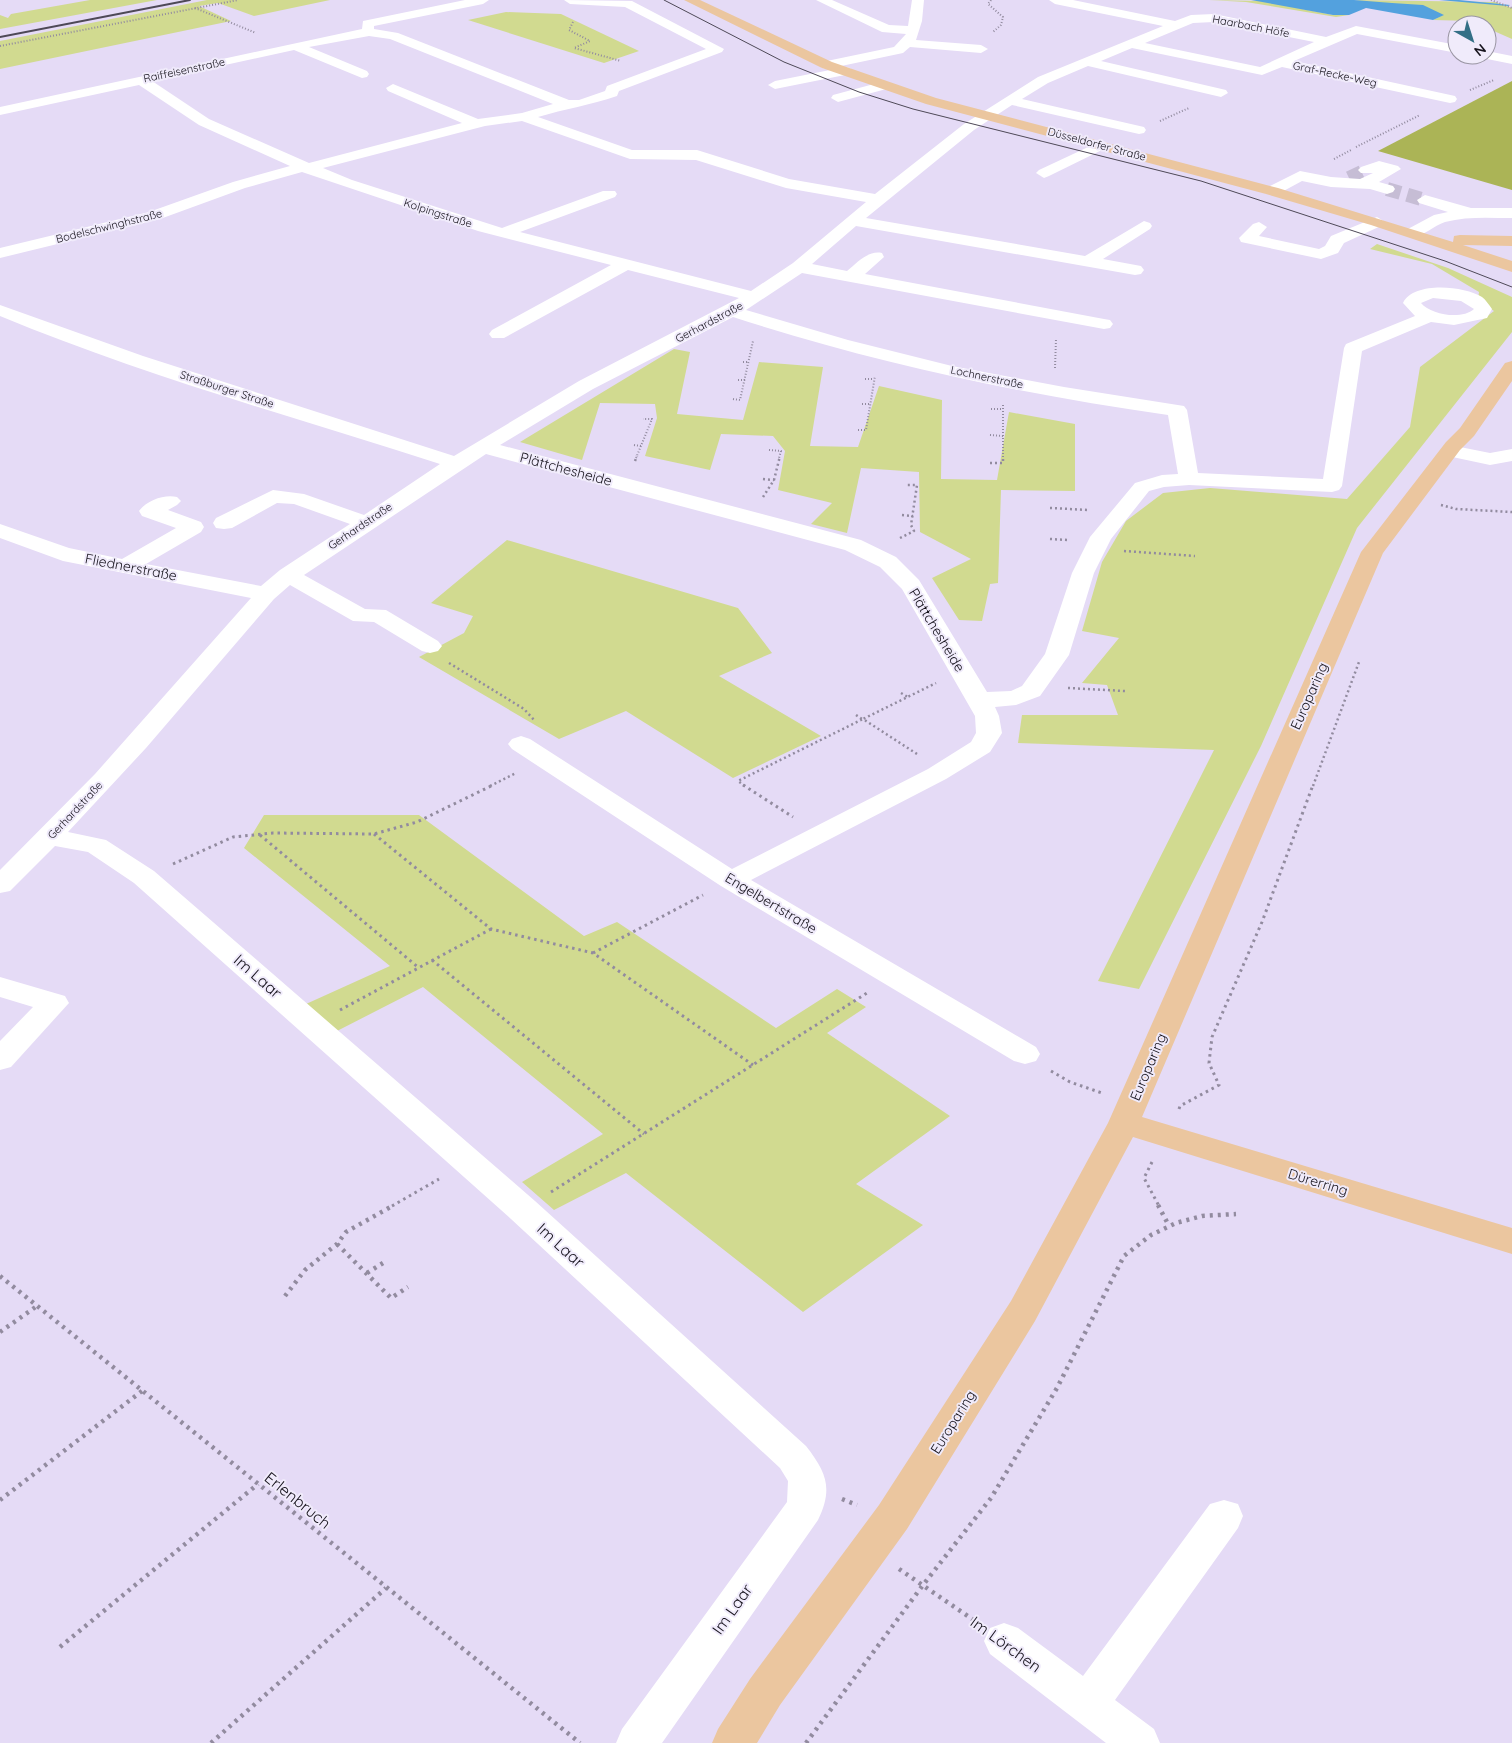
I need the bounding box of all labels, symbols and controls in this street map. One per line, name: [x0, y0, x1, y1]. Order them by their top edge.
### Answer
street label: Haarbach Höfe: [1211, 12, 1291, 40]
north arrow: [1447, 15, 1497, 65]
text: N: [1471, 40, 1490, 60]
street label: Raiffeisenstraße: [142, 55, 226, 85]
street label: Graf-Recke-Weg: [1292, 58, 1378, 90]
street label: Düsseldorfer Straße: [1046, 124, 1148, 164]
street label: Kolpingstraße: [402, 195, 474, 231]
street label: Bodelschwinghstraße: [54, 206, 164, 246]
street label: Gerhardstraße: [673, 298, 745, 346]
street label: Lochnerstraße: [949, 362, 1025, 392]
street label: Straßburger Straße: [178, 367, 276, 411]
street label: Plättchesheide: [518, 448, 614, 490]
street label: Gerhardstraße: [325, 499, 395, 553]
street label: Fliednerstraße: [83, 549, 179, 585]
street label: Plättchesheide: [905, 585, 969, 675]
street label: Europaring: [1286, 660, 1332, 732]
street label: Gerhardstraße: [45, 778, 105, 842]
street label: Engelbertstraße: [722, 869, 820, 938]
street label: Im Laar: [230, 950, 286, 1002]
street label: Europaring: [1126, 1031, 1170, 1103]
street label: Dürerring: [1286, 1164, 1350, 1200]
street label: Im Laar: [533, 1218, 589, 1272]
street label: Europaring: [926, 1387, 980, 1457]
street label: Erlenbruch: [261, 1467, 335, 1533]
street label: Im Laar: [707, 1580, 757, 1638]
street label: Im Lörchen: [967, 1612, 1045, 1676]

